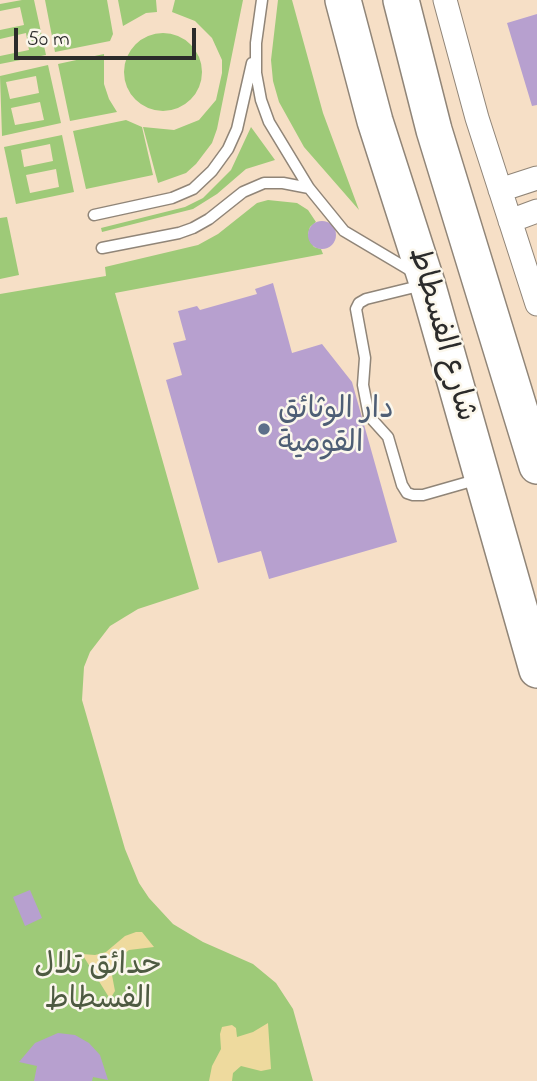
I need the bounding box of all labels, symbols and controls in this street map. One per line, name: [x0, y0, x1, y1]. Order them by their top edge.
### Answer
scale bar: [18, 14, 200, 58]
text: 50 m: [27, 25, 70, 55]
street label: شارع الفسطاط: [398, 244, 482, 426]
place label: دار الوثائق القومية: [278, 394, 394, 464]
marker: دار الوثائق القومية: [256, 421, 272, 437]
park label: حدائق تلال الفسطاط: [34, 950, 162, 1020]

